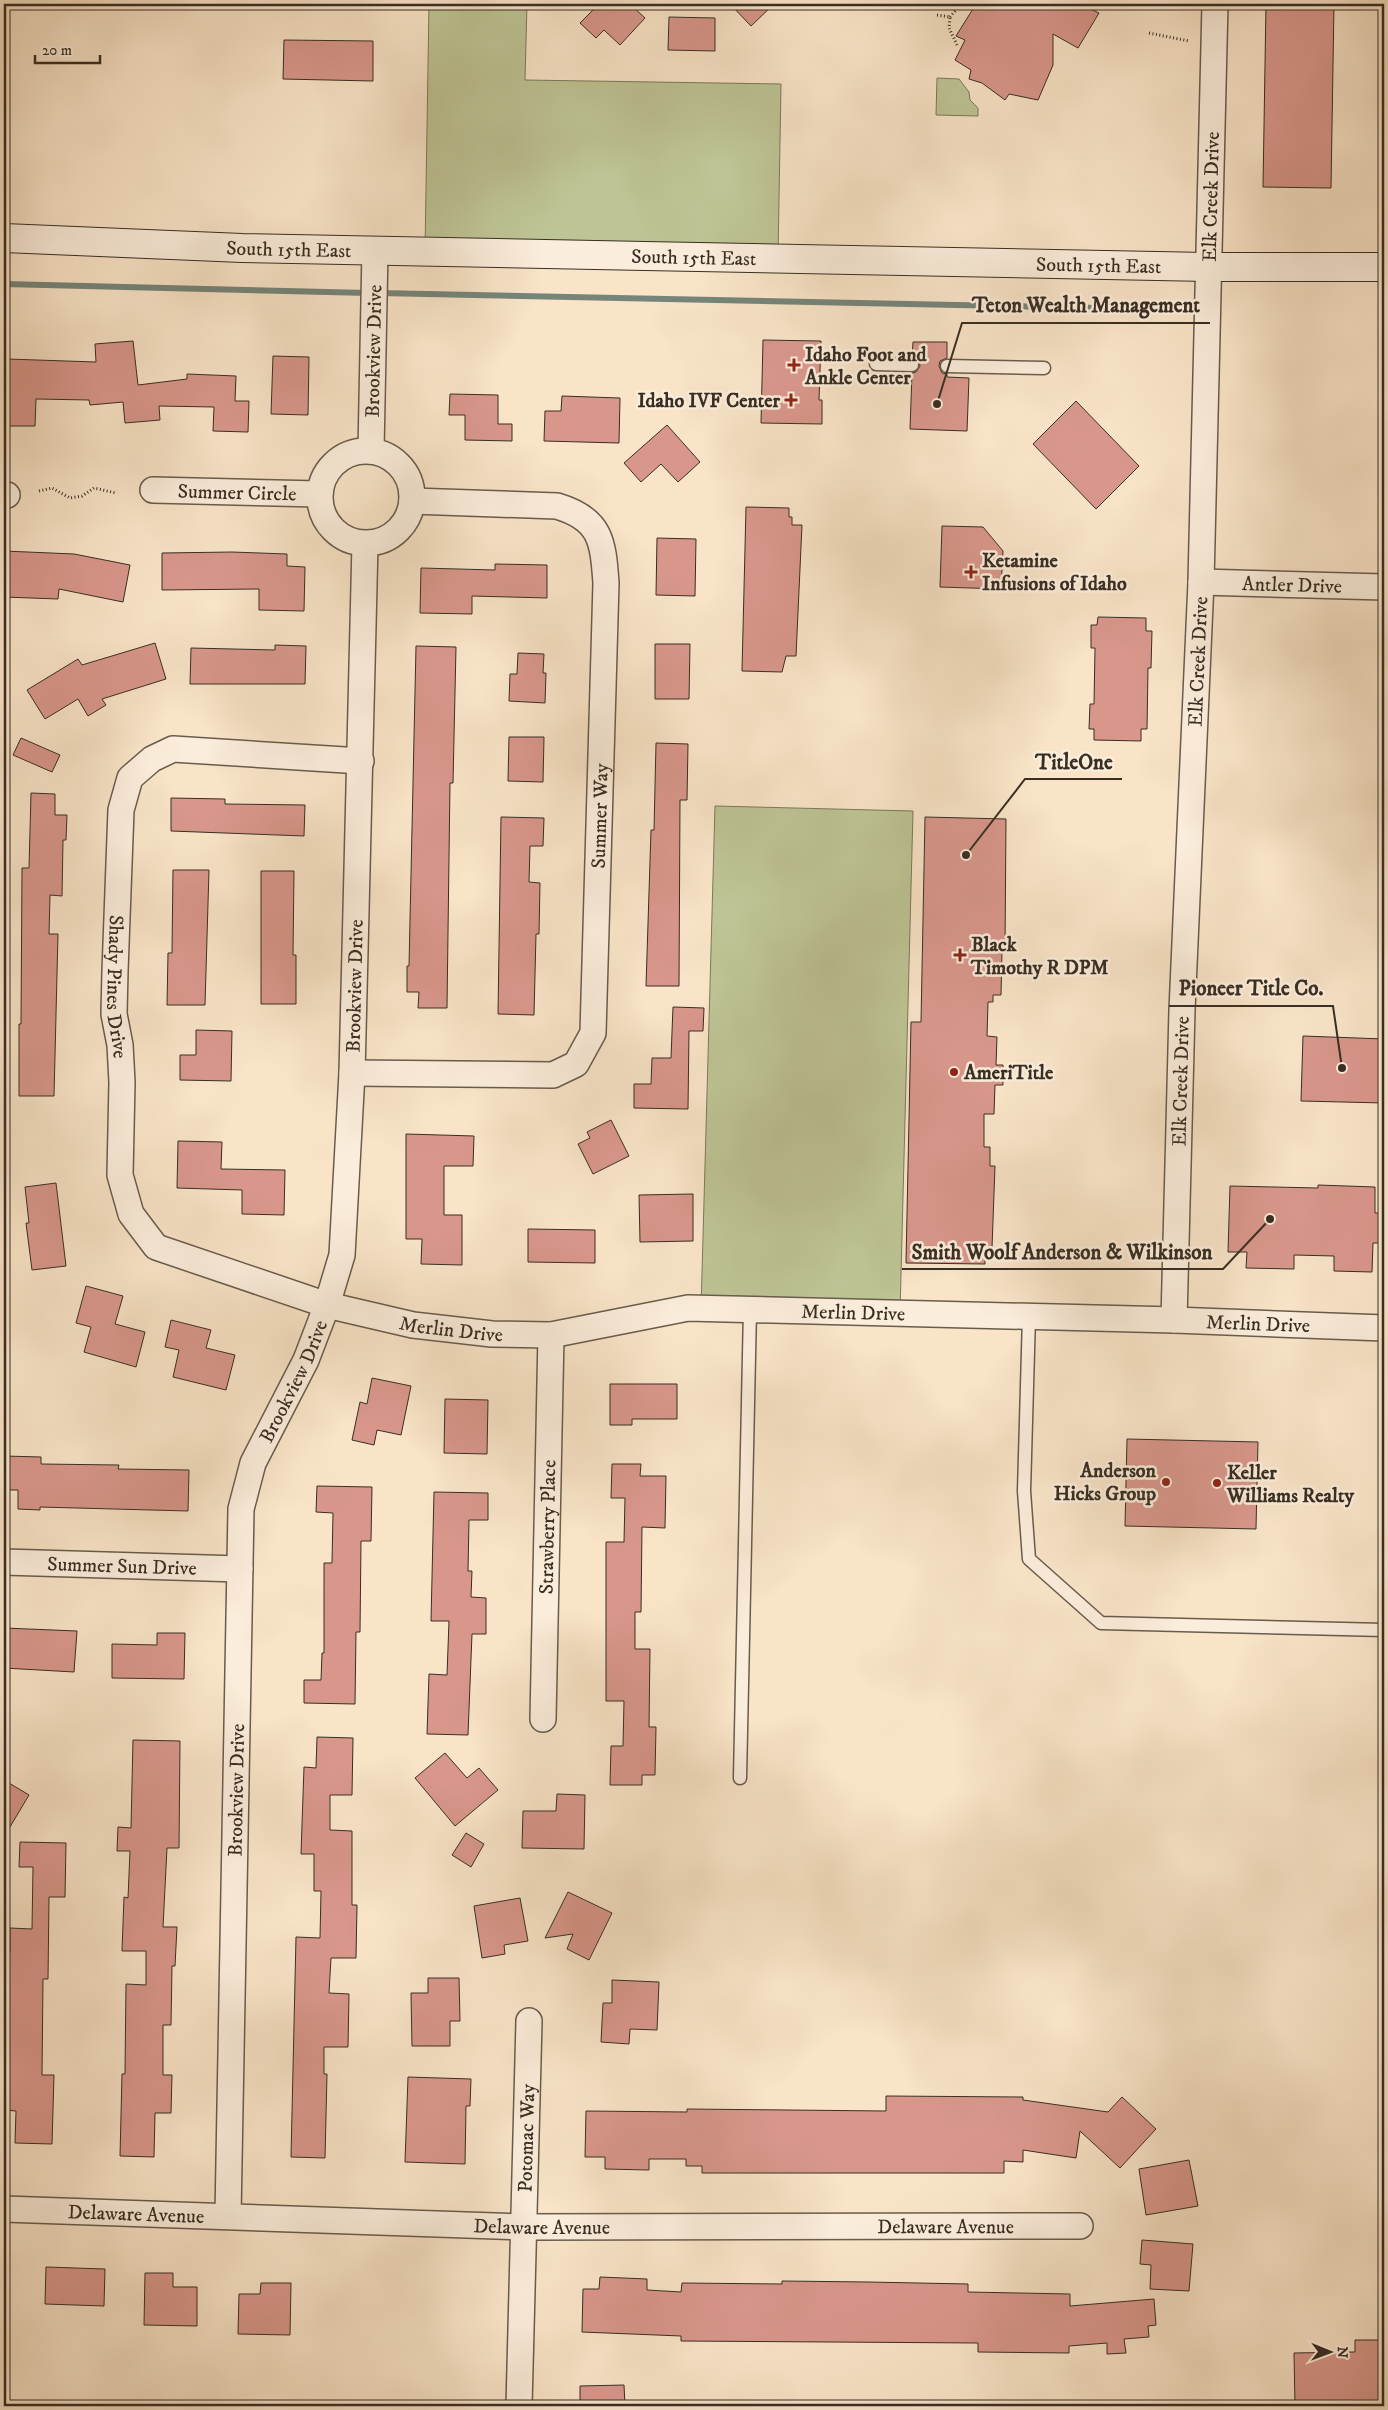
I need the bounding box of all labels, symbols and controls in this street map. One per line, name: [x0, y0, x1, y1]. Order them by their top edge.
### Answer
scale bar: [35, 32, 100, 64]
text: 20 m: [42, 41, 72, 60]
street label: Elk Creek Drive: [1198, 131, 1226, 262]
street label: South 15th East: [226, 236, 352, 264]
street label: South 15th East: [631, 245, 757, 272]
street label: South 15th East: [1036, 253, 1161, 280]
street label: Brookview Drive: [361, 284, 388, 418]
callout: Teton Wealth Management: [962, 287, 1210, 323]
text: Teton Wealth Management: [971, 293, 1200, 319]
place label: Idaho Foot and Ankle Center: [804, 343, 928, 391]
marker: Idaho Foot and Ankle Center: [787, 358, 801, 372]
place label: Idaho IVF Center: [638, 389, 781, 414]
marker: Idaho IVF Center: [784, 393, 798, 407]
street label: Summer Circle: [177, 480, 297, 507]
place label: Ketamine Infusions of Idaho: [982, 549, 1127, 597]
marker: Ketamine Infusions of Idaho: [964, 565, 978, 579]
street label: Antler Drive: [1242, 572, 1342, 600]
street label: Elk Creek Drive: [1184, 596, 1214, 727]
callout: TitleOne: [1025, 743, 1122, 779]
text: TitleOne: [1034, 750, 1113, 776]
street label: Summer Way: [587, 763, 615, 869]
street label: Shady Pines Drive: [100, 914, 132, 1059]
street label: Brookview Drive: [342, 919, 370, 1053]
place label: Black Timothy R DPM: [970, 933, 1109, 981]
marker: Black Timothy R DPM: [953, 948, 967, 962]
callout: Pioneer Title Co.: [1169, 970, 1333, 1006]
text: Pioneer Title Co.: [1179, 976, 1323, 1002]
street label: Elk Creek Drive: [1167, 1016, 1196, 1147]
place label: AmeriTitle: [963, 1061, 1054, 1086]
marker: AmeriTitle: [948, 1066, 960, 1078]
callout: Smith Woolf Anderson & Wilkinson: [902, 1233, 1223, 1269]
text: Smith Woolf Anderson & Wilkinson: [912, 1240, 1214, 1266]
street label: Merlin Drive: [801, 1300, 906, 1327]
street label: Merlin Drive: [1206, 1310, 1311, 1339]
street label: Merlin Drive: [397, 1311, 503, 1348]
street label: Brookview Drive: [255, 1317, 334, 1447]
street label: Strawberry Place: [535, 1459, 562, 1595]
place label: Anderson Hicks Group: [1054, 1459, 1157, 1507]
place label: Keller Williams Realty: [1226, 1461, 1354, 1509]
marker: Anderson Hicks Group: [1160, 1476, 1172, 1488]
marker: Keller Williams Realty: [1211, 1477, 1223, 1489]
street label: Summer Sun Drive: [47, 1552, 197, 1582]
street label: Brookview Drive: [224, 1723, 251, 1857]
street label: Potomac Way: [514, 2083, 541, 2193]
street label: Delaware Avenue: [67, 2200, 205, 2230]
street label: Delaware Avenue: [473, 2214, 610, 2241]
street label: Delaware Avenue: [877, 2215, 1014, 2240]
north arrow: [1306, 2328, 1356, 2378]
text: N: [1333, 2346, 1351, 2359]

